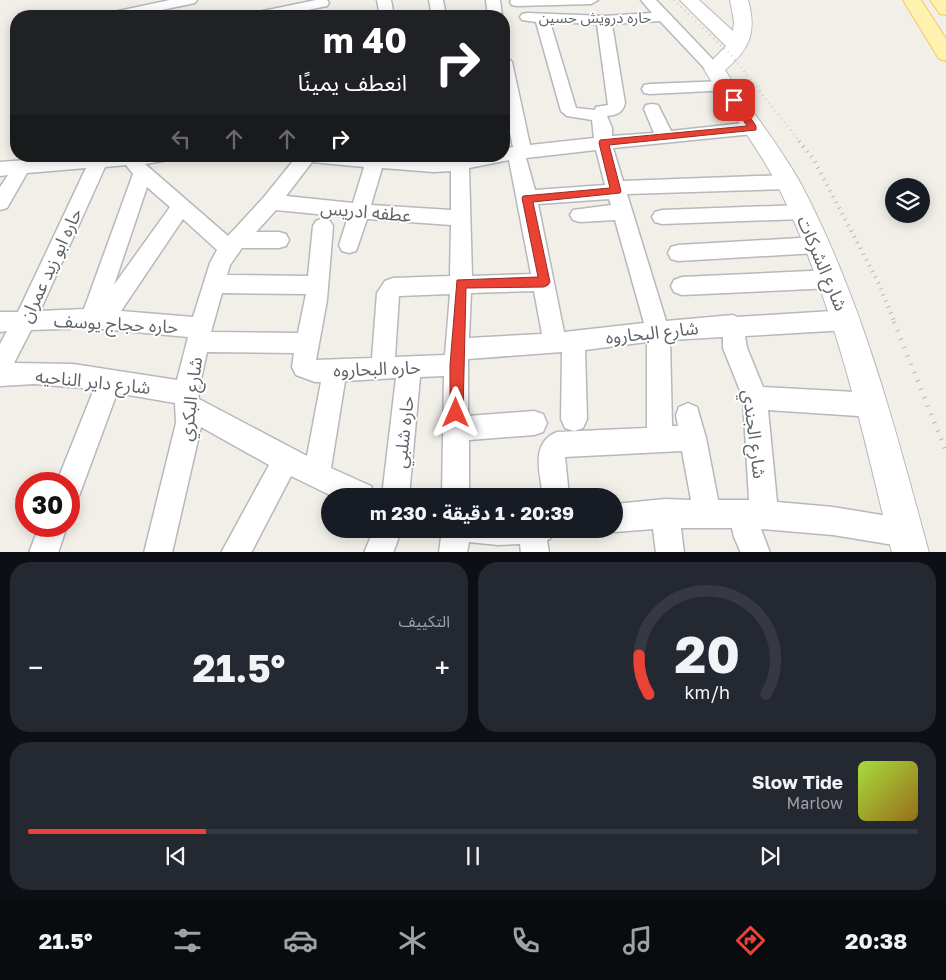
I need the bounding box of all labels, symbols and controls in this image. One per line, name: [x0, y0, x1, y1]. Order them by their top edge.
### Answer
street label: حاره درويش حسين: [539, 8, 652, 27]
text: 40 m: [323, 19, 407, 61]
icon: right: [425, 30, 490, 95]
text: انعطف يمينًا: [298, 69, 407, 96]
pin: [713, 79, 755, 121]
icon: arrive: [720, 86, 748, 114]
icon: left: [167, 125, 195, 153]
icon: ahead: [220, 125, 248, 153]
icon: ahead: [273, 125, 301, 153]
icon: right: [326, 125, 354, 153]
map controls: [885, 178, 930, 223]
button: layers: [885, 178, 930, 223]
street label: عطفه ادريس: [320, 196, 412, 227]
street label: حاره ابو زيد عمران: [14, 204, 87, 326]
street label: شارع الشركات: [790, 212, 853, 315]
street label: حاره حجاج يوسف: [53, 309, 179, 340]
street label: شارع البحاروه: [604, 316, 700, 352]
street label: حاره البحاروه: [333, 355, 421, 382]
street label: شارع البكري: [174, 356, 210, 443]
street label: شارع داير الناحيه: [34, 364, 152, 402]
position arrow: [429, 386, 481, 438]
street label: شارع الجندي: [735, 388, 771, 480]
street label: حاره شلبي: [388, 395, 421, 470]
speed limit sign: 30: [15, 472, 80, 537]
text: 20:39 · 1 دقيقة · 230 m: [370, 501, 574, 524]
text: التكييف: [398, 611, 450, 631]
text: 20: [674, 622, 740, 684]
text: 21.5°: [193, 645, 285, 690]
text: −: [28, 651, 43, 684]
text: +: [435, 651, 450, 684]
text: km/h: [684, 681, 730, 703]
text: Slow Tide: [752, 770, 843, 793]
text: Marlow: [787, 793, 843, 813]
icon: previous: [162, 842, 190, 870]
icon: pause: [459, 842, 487, 870]
icon: next: [756, 842, 784, 870]
icon: filters: [170, 923, 205, 958]
icon: car: [283, 923, 318, 958]
icon: climate: [395, 923, 430, 958]
icon: phone: [508, 923, 543, 958]
icon: music: [620, 923, 655, 958]
icon: directions: [733, 923, 768, 958]
text: 21.5°: [39, 927, 93, 954]
text: 20:38: [845, 927, 907, 954]

